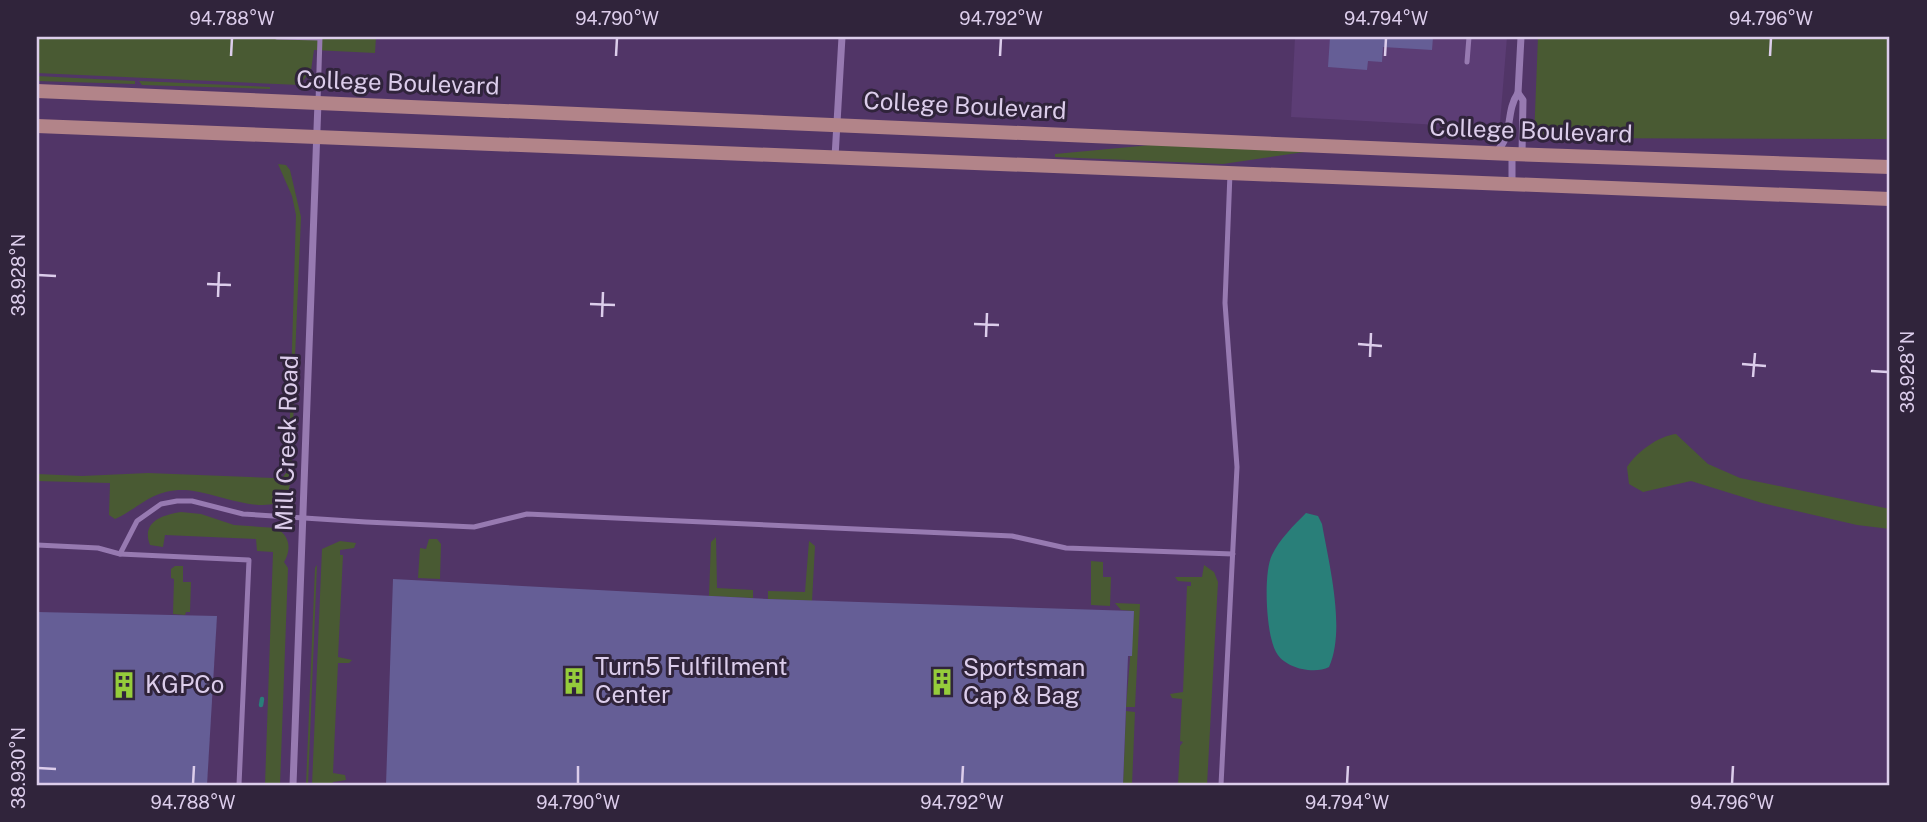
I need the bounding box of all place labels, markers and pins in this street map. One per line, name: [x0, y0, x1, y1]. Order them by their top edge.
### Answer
place label: Turn5 Fulfillment Center: [595, 652, 788, 708]
place label: Sportsman Cap & Bag: [963, 653, 1085, 709]
building icon: Turn5 Fulfillment Center: [559, 666, 589, 696]
building icon: Sportsman Cap & Bag: [927, 667, 957, 697]
building icon: KGPCo: [109, 670, 139, 700]
place label: KGPCo: [145, 670, 224, 698]

